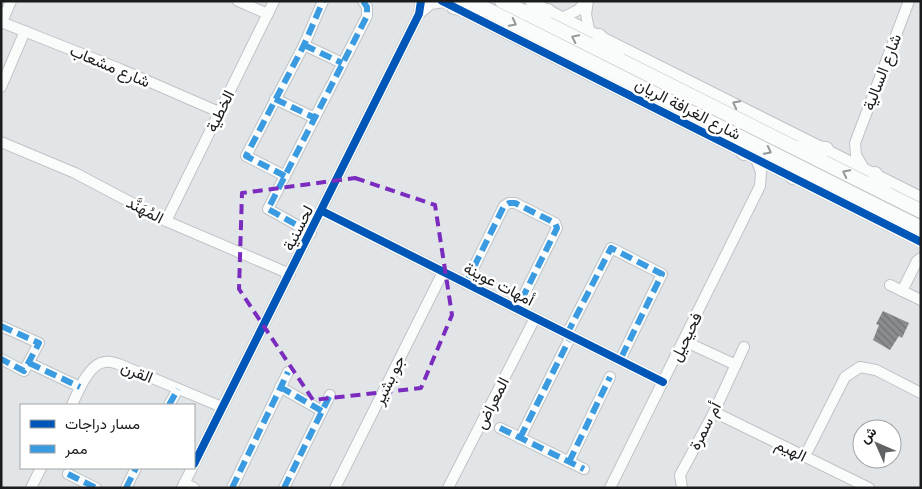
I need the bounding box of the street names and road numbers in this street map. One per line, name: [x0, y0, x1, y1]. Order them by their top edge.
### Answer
street label: شارع السالية: [859, 31, 907, 114]
street label: شارع مشعاب: [66, 41, 153, 93]
street label: شارع الغرافة الريان: [631, 74, 744, 146]
street label: الخطية: [202, 87, 238, 135]
street label: المُهَنَّد: [123, 193, 167, 228]
street label: لحسنية: [279, 202, 317, 254]
street label: أمهات عوينة: [460, 258, 538, 311]
street label: فحيحيل: [666, 309, 707, 365]
street label: جو بشير: [369, 352, 410, 409]
street label: القرن: [118, 357, 156, 388]
street label: المعراض: [471, 374, 514, 432]
street label: أم سمرة: [685, 399, 726, 454]
street label: الهيم: [772, 434, 810, 467]

